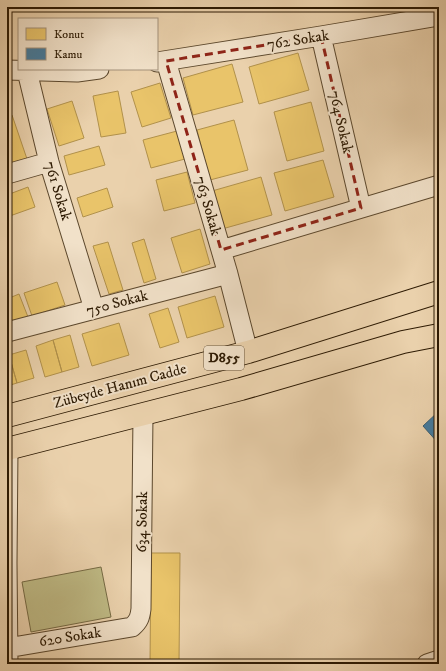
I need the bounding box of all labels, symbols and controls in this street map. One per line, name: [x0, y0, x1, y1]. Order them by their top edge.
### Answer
legend: [18, 18, 158, 70]
street label: 762 Sokak: [266, 26, 331, 54]
text: Konut: [54, 27, 84, 42]
text: Kamu: [54, 47, 82, 62]
street label: 764 Sokak: [325, 89, 358, 156]
street label: 761 Sokak: [40, 159, 76, 223]
street label: 763 Sokak: [190, 174, 226, 238]
street label: 750 Sokak: [84, 286, 150, 320]
road number: D855: [204, 346, 244, 370]
street label: Zübeyde Hanım Cadde: [51, 359, 189, 413]
street label: 634 Sokak: [132, 490, 152, 553]
street label: 620 Sokak: [37, 623, 103, 651]

